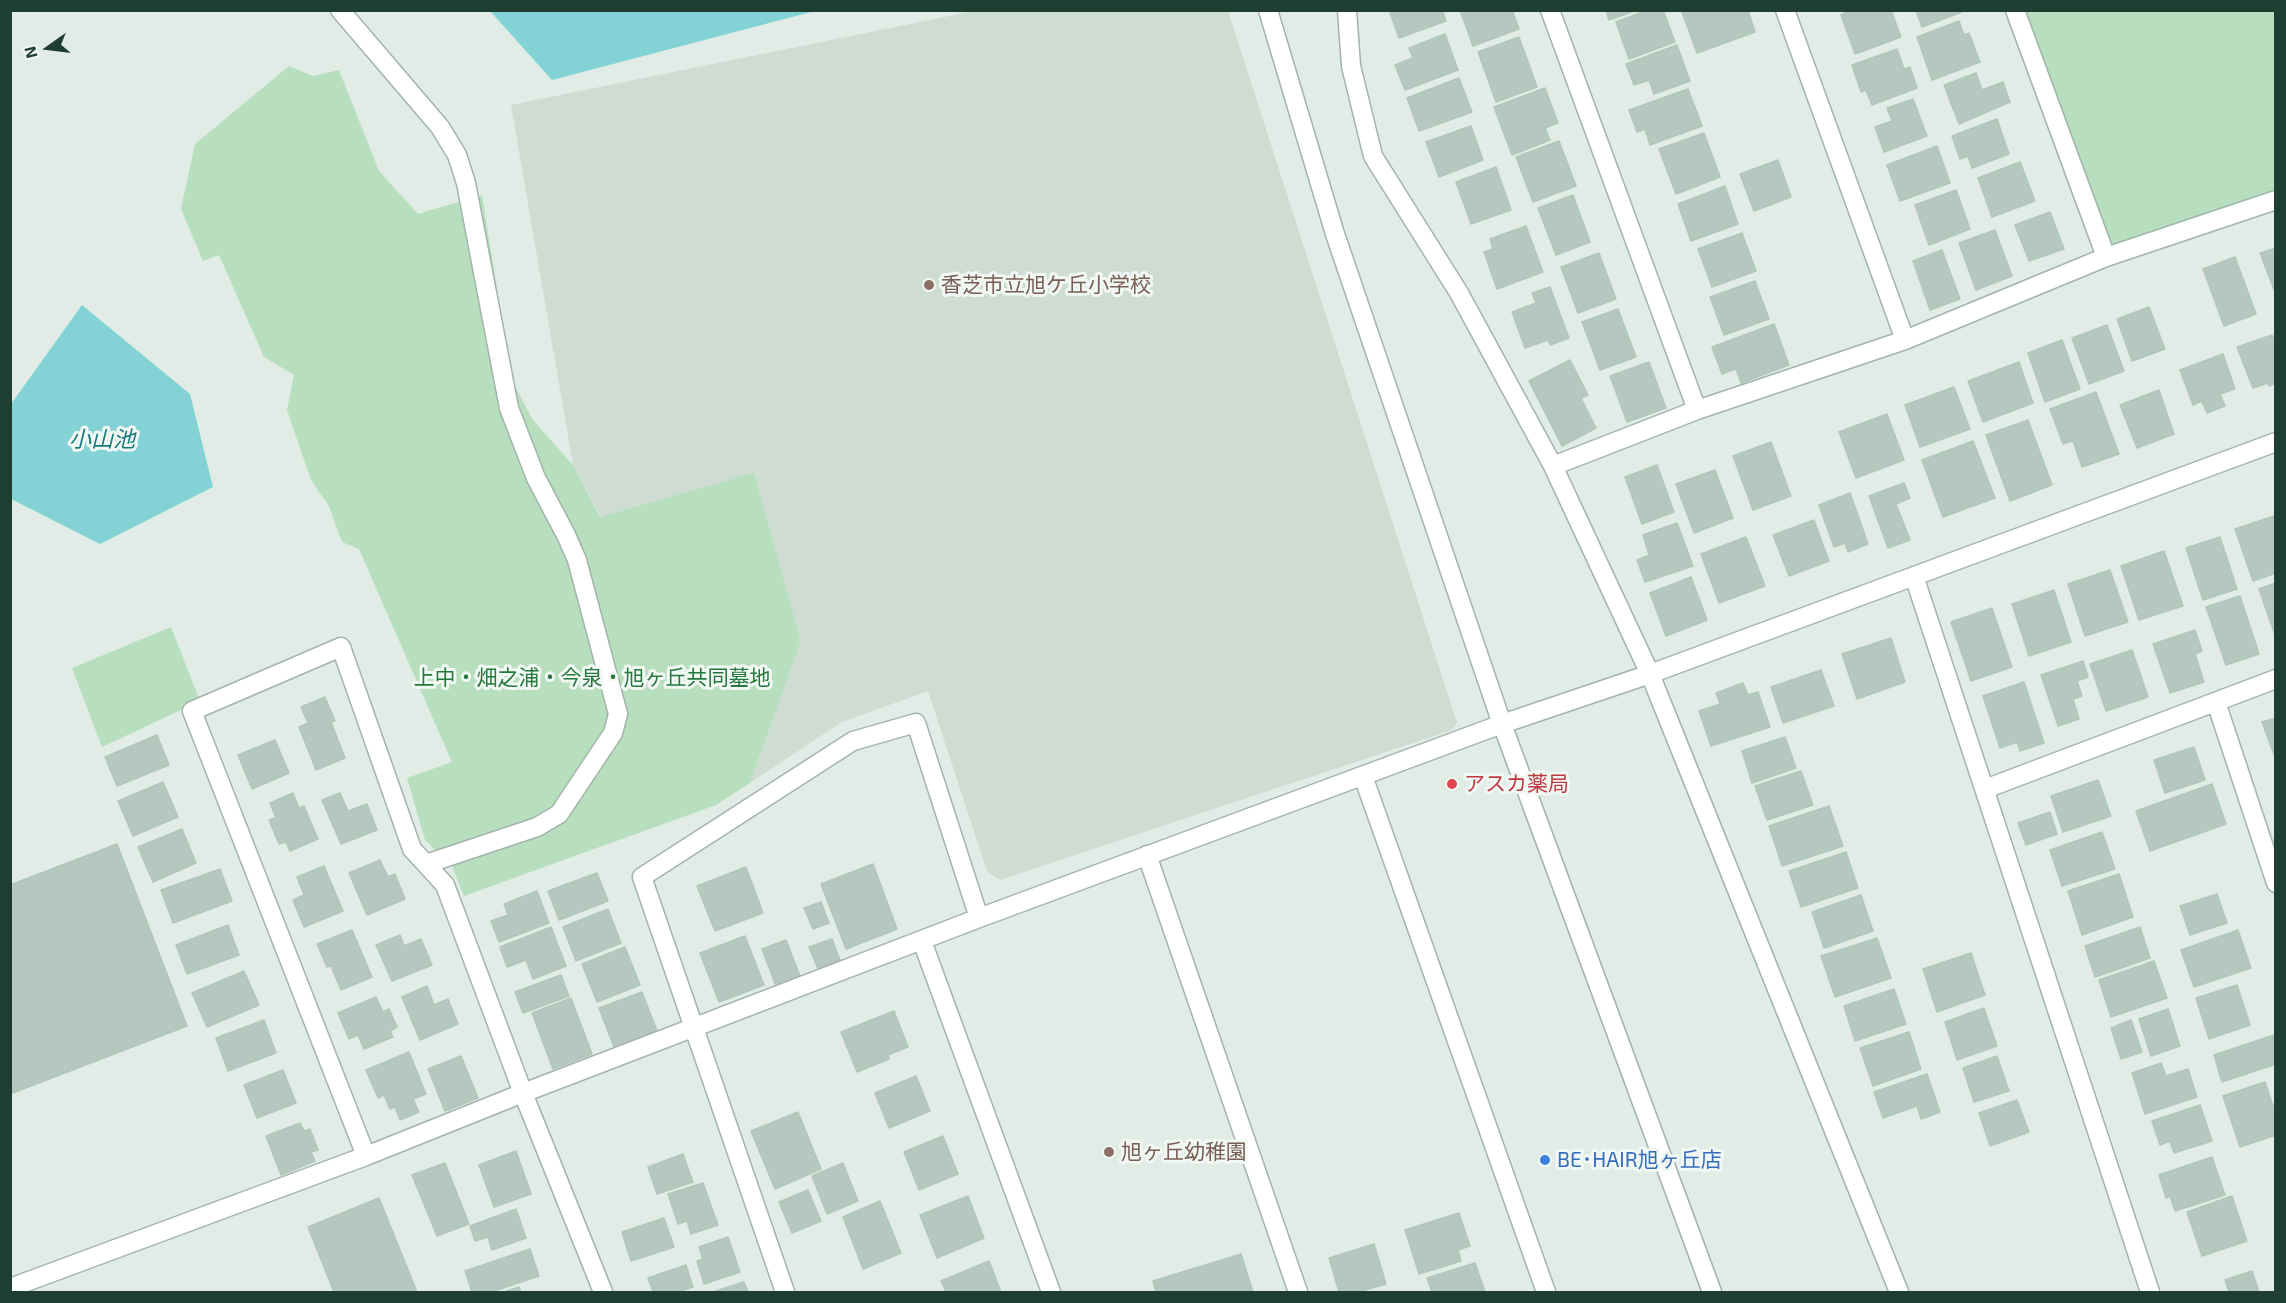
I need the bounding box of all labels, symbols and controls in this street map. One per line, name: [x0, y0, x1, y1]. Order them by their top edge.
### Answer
north arrow: [18, 18, 78, 78]
text: N: [19, 45, 41, 60]
place label: 香芝市立旭ケ丘小学校: [941, 272, 1151, 298]
marker: 香芝市立旭ケ丘小学校: [922, 278, 936, 292]
water label: 小山池: [69, 427, 135, 453]
park label: 上中・畑之浦・今泉・旭ヶ丘共同墓地: [414, 665, 770, 691]
place label: アスカ薬局: [1464, 771, 1569, 797]
marker: アスカ薬局: [1445, 777, 1459, 791]
place label: 旭ヶ丘幼稚園: [1121, 1139, 1247, 1165]
marker: 旭ヶ丘幼稚園: [1102, 1145, 1116, 1159]
place label: BE･HAIR旭ヶ丘店: [1557, 1147, 1722, 1173]
marker: BE･HAIR旭ヶ丘店: [1538, 1153, 1552, 1167]

